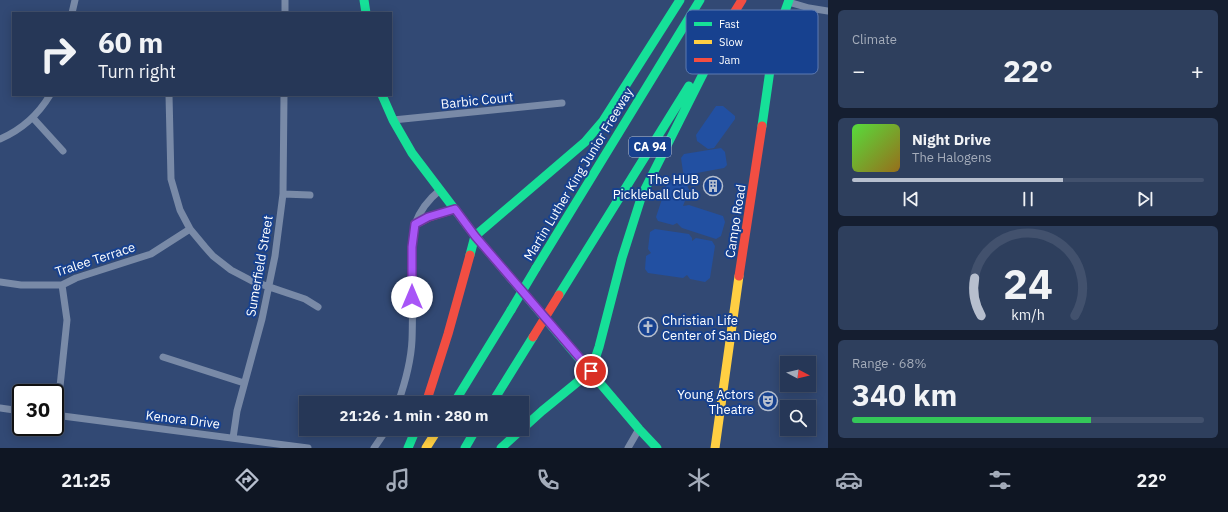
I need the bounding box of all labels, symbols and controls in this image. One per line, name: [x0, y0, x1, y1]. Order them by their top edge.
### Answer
legend: [686, 10, 818, 74]
text: Fast: [719, 17, 740, 31]
text: 60 m: [98, 24, 163, 61]
icon: right: [32, 28, 84, 80]
text: Climate: [852, 31, 897, 48]
text: Slow: [719, 35, 743, 49]
text: 22°: [1003, 51, 1053, 90]
text: Jam: [719, 53, 740, 67]
text: −: [852, 56, 865, 85]
text: +: [1191, 56, 1204, 85]
text: Turn right: [98, 60, 176, 83]
street label: Martin Luther King Junior Freeway: [520, 84, 637, 264]
street label: Barbic Court: [440, 88, 514, 113]
text: Night Drive: [912, 130, 991, 149]
road number: CA 94: [629, 137, 671, 157]
text: The Halogens: [912, 149, 992, 166]
place label: The HUB Pickleball Club: [613, 171, 699, 203]
building icon: The HUB Pickleball Club: [702, 175, 724, 197]
street label: Campo Road: [721, 183, 750, 259]
icon: previous: [900, 188, 922, 210]
icon: pause: [1017, 188, 1039, 210]
icon: next: [1134, 188, 1156, 210]
street label: Sumerfield Street: [242, 214, 277, 318]
street label: Tralee Terrace: [53, 239, 137, 280]
text: 24: [1003, 256, 1053, 310]
position arrow: [391, 276, 433, 318]
text: km/h: [1011, 305, 1045, 324]
place label: Christian Life Center of San Diego: [662, 312, 777, 344]
church icon: Christian Life Center of San Diego: [637, 316, 659, 338]
pin: [574, 354, 608, 388]
text: Range · 68%: [852, 355, 926, 372]
north arrow: [780, 356, 816, 392]
map controls: [780, 356, 816, 436]
icon: arrive: [580, 360, 602, 382]
text: 340 km: [852, 375, 957, 414]
speed limit sign: 30: [12, 384, 64, 436]
place label: Young Actors Theatre: [677, 386, 754, 418]
theatre icon: Young Actors Theatre: [757, 390, 779, 412]
button: search: [780, 400, 816, 436]
text: 21:26 · 1 min · 280 m: [340, 406, 488, 425]
street label: Kenora Drive: [145, 407, 221, 432]
icon: directions: [233, 466, 261, 494]
icon: music: [384, 466, 412, 494]
icon: phone: [534, 466, 562, 494]
icon: climate: [685, 466, 713, 494]
icon: car: [835, 466, 863, 494]
icon: filters: [986, 466, 1014, 494]
text: 21:25: [61, 469, 110, 492]
text: 22°: [1137, 469, 1167, 492]

